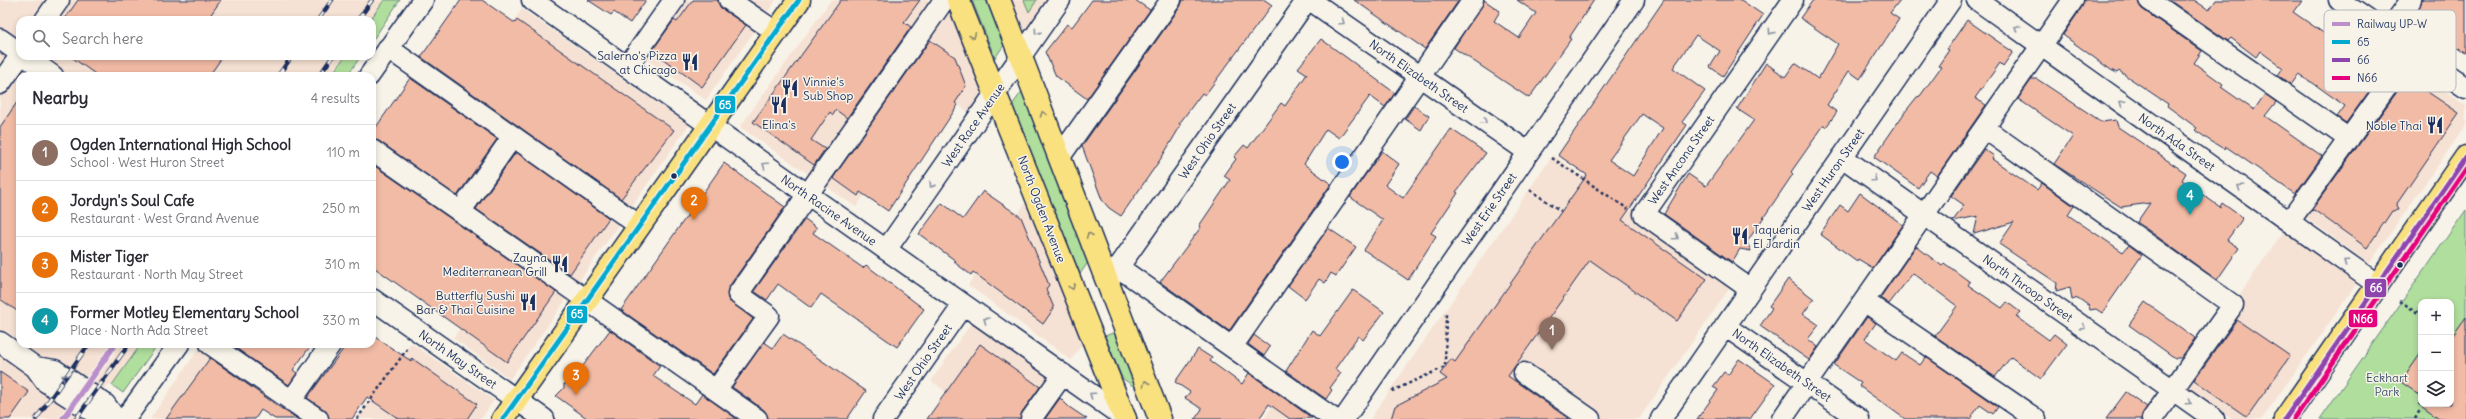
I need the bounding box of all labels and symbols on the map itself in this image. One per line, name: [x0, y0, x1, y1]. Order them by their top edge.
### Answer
legend: [2324, 10, 2456, 92]
one-way arrow: [1338, 17, 1345, 24]
text: Railway UP-W: [2357, 17, 2427, 31]
one-way arrow: [2014, 26, 2021, 33]
one-way arrow: [1034, 28, 1042, 35]
one-way arrow: [1768, 28, 1776, 35]
one-way arrow: [968, 32, 976, 39]
text: 65: [2357, 35, 2370, 49]
street label: North Elizabeth Street: [1367, 36, 1471, 116]
place label: Salerno's Pizza at Chicago: [597, 48, 677, 77]
restaurant icon: Salerno's Pizza at Chicago: [680, 52, 700, 72]
text: 66: [2357, 53, 2370, 67]
text: N66: [2357, 71, 2377, 85]
place label: Vinnie’s Sub Shop: [803, 74, 854, 103]
restaurant icon: Vinnie’s Sub Shop: [780, 78, 800, 98]
street label: West Race Avenue: [938, 80, 1008, 170]
line badge: 65: [714, 95, 736, 114]
restaurant icon: Elina's: [769, 95, 789, 115]
text: 65: [719, 98, 731, 112]
street label: West Ohio Street: [1175, 100, 1239, 182]
one-way arrow: [2120, 101, 2127, 108]
one-way arrow: [1039, 110, 1047, 117]
street label: North Ada Street: [2136, 110, 2218, 174]
street label: West Ancona Street: [1645, 113, 1717, 207]
restaurant icon: Noble Thai: [2425, 115, 2445, 135]
one-way arrow: [1479, 116, 1486, 123]
place label: Elina's: [762, 117, 796, 132]
place label: Noble Thai: [2366, 118, 2422, 133]
street label: West Huron Street: [1799, 125, 1867, 215]
your location: [1332, 152, 1352, 172]
street label: North Ogden Avenue: [1015, 154, 1069, 264]
one-way arrow: [763, 163, 770, 170]
street label: West Erie Street: [1458, 170, 1520, 248]
unlabelled marker: [669, 171, 679, 181]
street label: North Racine Avenue: [778, 171, 880, 249]
one-way arrow: [1870, 174, 1877, 181]
one-way arrow: [929, 181, 937, 188]
pin: 4: [2177, 182, 2203, 215]
one-way arrow: [2237, 185, 2244, 192]
pin: 2: [681, 187, 707, 220]
place label: Taqueria El Jardin: [1753, 222, 1800, 251]
restaurant icon: Taqueria El Jardin: [1730, 226, 1750, 246]
one-way arrow: [1086, 232, 1094, 239]
one-way arrow: [1671, 232, 1678, 239]
place label: Zayna Mediterranean Grill: [443, 250, 547, 279]
street label: North Throop Street: [1980, 251, 2076, 325]
restaurant icon: Zayna Mediterranean Grill: [550, 254, 570, 274]
one-way arrow: [2343, 260, 2350, 267]
unlabelled marker: [2395, 260, 2405, 270]
line badge: 66: [2364, 278, 2387, 298]
text: 66: [2370, 281, 2382, 295]
one-way arrow: [1068, 283, 1076, 290]
place label: Butterfly Sushi Bar & Thai Cuisine: [416, 288, 515, 317]
restaurant icon: Butterfly Sushi Bar & Thai Cuisine: [518, 292, 538, 312]
line badge: 65: [566, 305, 588, 324]
text: 65: [571, 307, 583, 321]
line badge: N66: [2348, 309, 2378, 328]
text: N66: [2353, 312, 2373, 326]
pin: 1: [1539, 317, 1565, 350]
one-way arrow: [983, 318, 990, 325]
street label: West Ohio Street: [891, 321, 955, 403]
one-way arrow: [2079, 322, 2086, 329]
street label: North Elizabeth Street: [1730, 325, 1834, 405]
street label: North May Street: [416, 327, 500, 391]
pin: 3: [563, 362, 589, 395]
park label: Eckhart Park: [2366, 370, 2408, 399]
one-way arrow: [62, 375, 69, 382]
one-way arrow: [1143, 379, 1151, 386]
one-way arrow: [1090, 393, 1097, 400]
one-way arrow: [2185, 397, 2192, 404]

